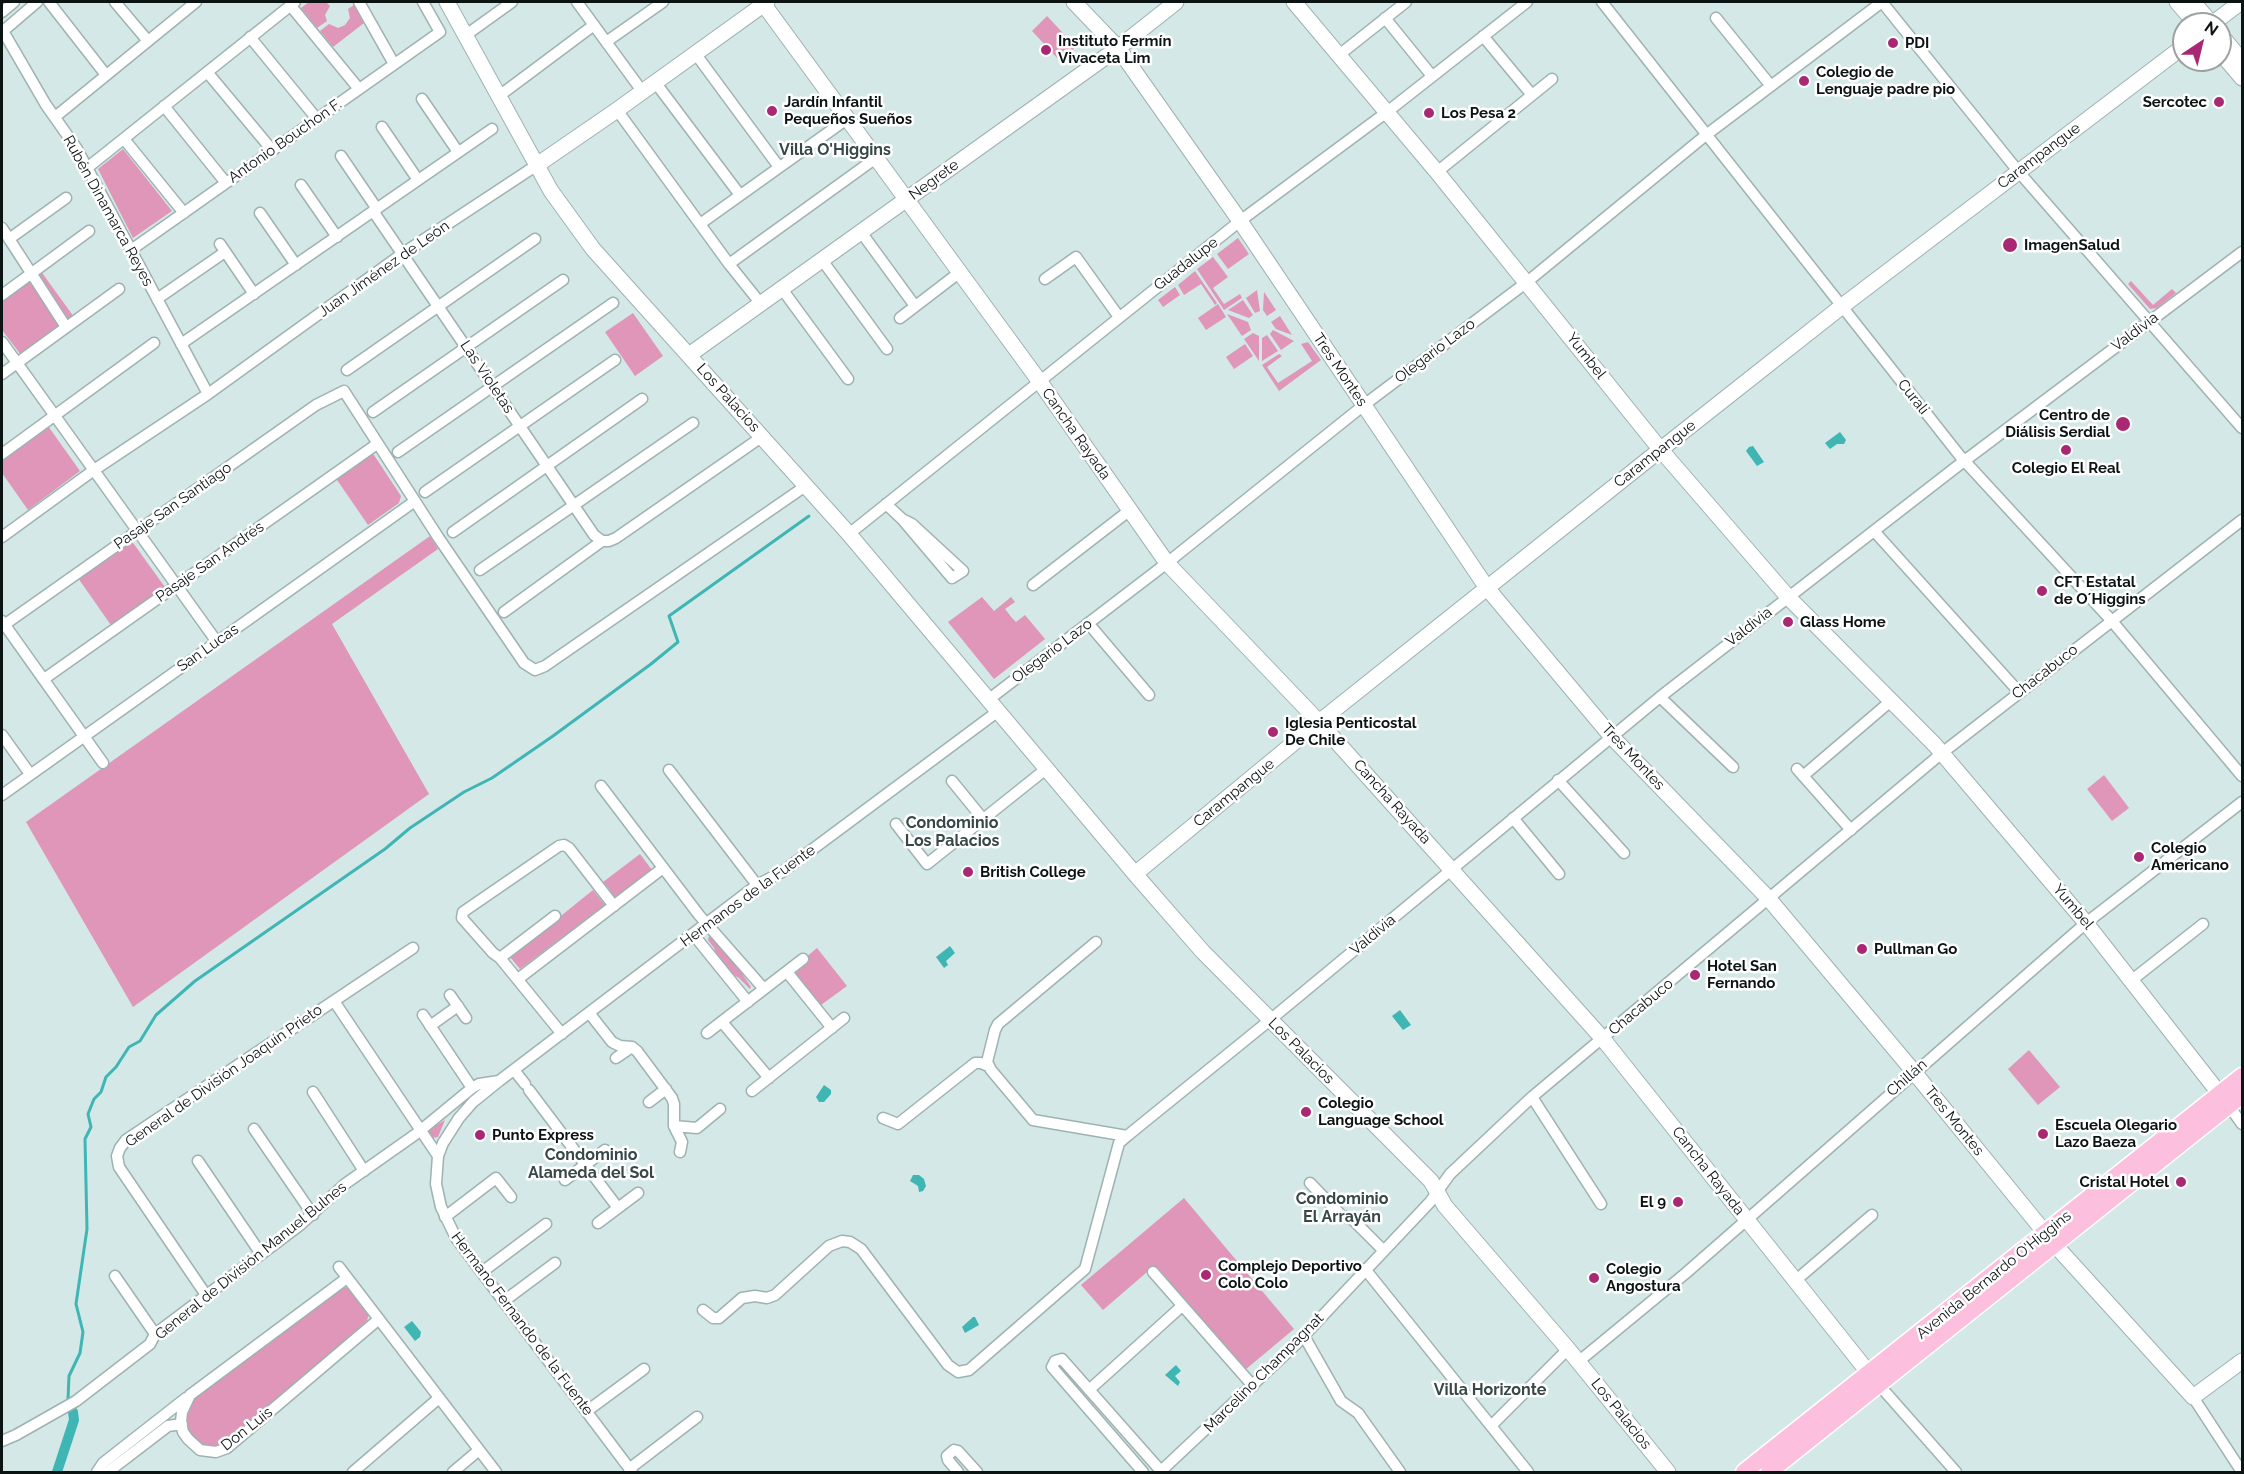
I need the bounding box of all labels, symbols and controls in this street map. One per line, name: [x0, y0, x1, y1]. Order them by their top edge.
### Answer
north arrow: [2172, 12, 2232, 72]
text: N: [2201, 17, 2222, 40]
place label: Instituto Fermín Vivaceta Lim: [1058, 32, 1171, 67]
place label: PDI: [1905, 34, 1929, 52]
marker: PDI: [1886, 36, 1900, 50]
marker: Instituto Fermín Vivaceta Lim: [1039, 43, 1053, 57]
place label: Colegio de Lenguaje padre pio: [1816, 63, 1955, 98]
marker: Colegio de Lenguaje padre pio: [1797, 74, 1811, 88]
place label: Jardín Infantil Pequeños Sueños: [784, 93, 912, 128]
place label: Sercotec: [2143, 93, 2207, 111]
street label: Antonio Bouchon F.: [225, 95, 345, 187]
marker: Sercotec: [2212, 95, 2226, 109]
marker: Jardín Infantil Pequeños Sueños: [765, 104, 779, 118]
place label: Los Pesa 2: [1441, 104, 1516, 122]
marker: Los Pesa 2: [1422, 106, 1436, 120]
street label: Carampangue: [1994, 119, 2084, 193]
street label: Rubén Dinamarca Reyes: [59, 133, 157, 289]
district label: Villa O'Higgins: [779, 140, 891, 160]
street label: Negrete: [906, 156, 962, 204]
street label: Juan Jiménez de León: [315, 217, 453, 321]
street label: Guadalupe: [1150, 233, 1222, 295]
marker: ImagenSalud: [2001, 236, 2019, 254]
place label: ImagenSalud: [2024, 236, 2120, 254]
street label: Valdivia: [2108, 309, 2162, 355]
street label: Olegario Lazo: [1391, 315, 1479, 387]
street label: Yumbel: [1562, 329, 1610, 383]
street label: Tres Montes: [1309, 330, 1371, 410]
street label: Las Violetas: [456, 337, 518, 417]
street label: Los Palacios: [693, 360, 763, 436]
street label: Curalí: [1893, 376, 1933, 418]
street label: Cancha Rayada: [1038, 385, 1114, 483]
place label: Centro de Diálisis Serdial: [2005, 406, 2110, 441]
marker: Centro de Diálisis Serdial: [2114, 415, 2132, 433]
street label: Carampangue: [1611, 416, 1699, 492]
marker: Colegio El Real: [2059, 443, 2073, 457]
street label: Pasaje San Santiago: [111, 459, 235, 553]
place label: Colegio El Real: [2012, 459, 2120, 477]
street label: Pasaje San Andrés: [152, 518, 268, 606]
place label: CFT Estatal de O´Higgins: [2054, 573, 2146, 608]
marker: CFT Estatal de O´Higgins: [2035, 584, 2049, 598]
street label: Valdivia: [1722, 603, 1776, 651]
place label: Glass Home: [1800, 613, 1886, 631]
street label: Olegario Lazo: [1008, 615, 1096, 687]
marker: Glass Home: [1781, 615, 1795, 629]
street label: San Lucas: [174, 620, 242, 676]
street label: Chacabuco: [2008, 641, 2082, 703]
place label: Iglesia Penticostal De Chile: [1285, 714, 1417, 749]
street label: Tres Montes: [1598, 720, 1668, 794]
marker: Iglesia Penticostal De Chile: [1266, 725, 1280, 739]
street label: Carampangue: [1190, 755, 1278, 831]
street label: Cancha Rayada: [1349, 756, 1435, 848]
district label: Condominio Los Palacios: [905, 813, 999, 851]
place label: Colegio Americano: [2151, 839, 2229, 874]
street label: Hermanos de la Fuente: [677, 841, 819, 951]
marker: Colegio Americano: [2132, 850, 2146, 864]
place label: British College: [980, 863, 1086, 881]
marker: British College: [961, 865, 975, 879]
street label: Yumbel: [2049, 881, 2097, 933]
street label: Valdivia: [1347, 911, 1399, 959]
place label: Pullman Go: [1874, 940, 1957, 958]
marker: Pullman Go: [1855, 942, 1869, 956]
place label: Hotel San Fernando: [1707, 957, 1777, 992]
marker: Hotel San Fernando: [1688, 968, 1702, 982]
street label: Chacabuco: [1605, 975, 1677, 1039]
street label: General de División Joaquín Prieto: [122, 1001, 326, 1151]
street label: Los Palacios: [1264, 1014, 1338, 1088]
street label: Chillán: [1883, 1056, 1931, 1100]
street label: Tres Montes: [1920, 1083, 1988, 1159]
place label: Colegio Language School: [1318, 1094, 1444, 1129]
marker: Colegio Language School: [1299, 1105, 1313, 1119]
place label: Escuela Olegario Lazo Baeza: [2055, 1116, 2177, 1151]
street label: Cancha Rayada: [1668, 1123, 1748, 1219]
place label: Punto Express: [492, 1126, 594, 1144]
marker: Escuela Olegario Lazo Baeza: [2036, 1127, 2050, 1141]
marker: Punto Express: [473, 1128, 487, 1142]
district label: Condominio Alameda del Sol: [528, 1145, 654, 1183]
place label: Cristal Hotel: [2080, 1173, 2169, 1191]
marker: Cristal Hotel: [2174, 1175, 2188, 1189]
street label: General de División Manuel Bulnes: [152, 1178, 350, 1344]
district label: Condominio El Arrayán: [1296, 1189, 1388, 1227]
place label: El 9: [1640, 1193, 1666, 1211]
marker: El 9: [1671, 1195, 1685, 1209]
street label: Avenida Bernardo O'Higgins: [1913, 1207, 2075, 1343]
street label: Hermano Fernando de la Fuente: [447, 1229, 597, 1419]
place label: Complejo Deportivo Colo Colo: [1218, 1257, 1362, 1292]
place label: Colegio Angostura: [1606, 1260, 1681, 1295]
marker: Complejo Deportivo Colo Colo: [1199, 1268, 1213, 1282]
marker: Colegio Angostura: [1587, 1271, 1601, 1285]
street label: Marcelino Champagnat: [1200, 1309, 1328, 1437]
street label: Los Palacios: [1587, 1375, 1655, 1453]
district label: Villa Horizonte: [1434, 1380, 1546, 1400]
street label: Don Luis: [218, 1403, 276, 1455]

